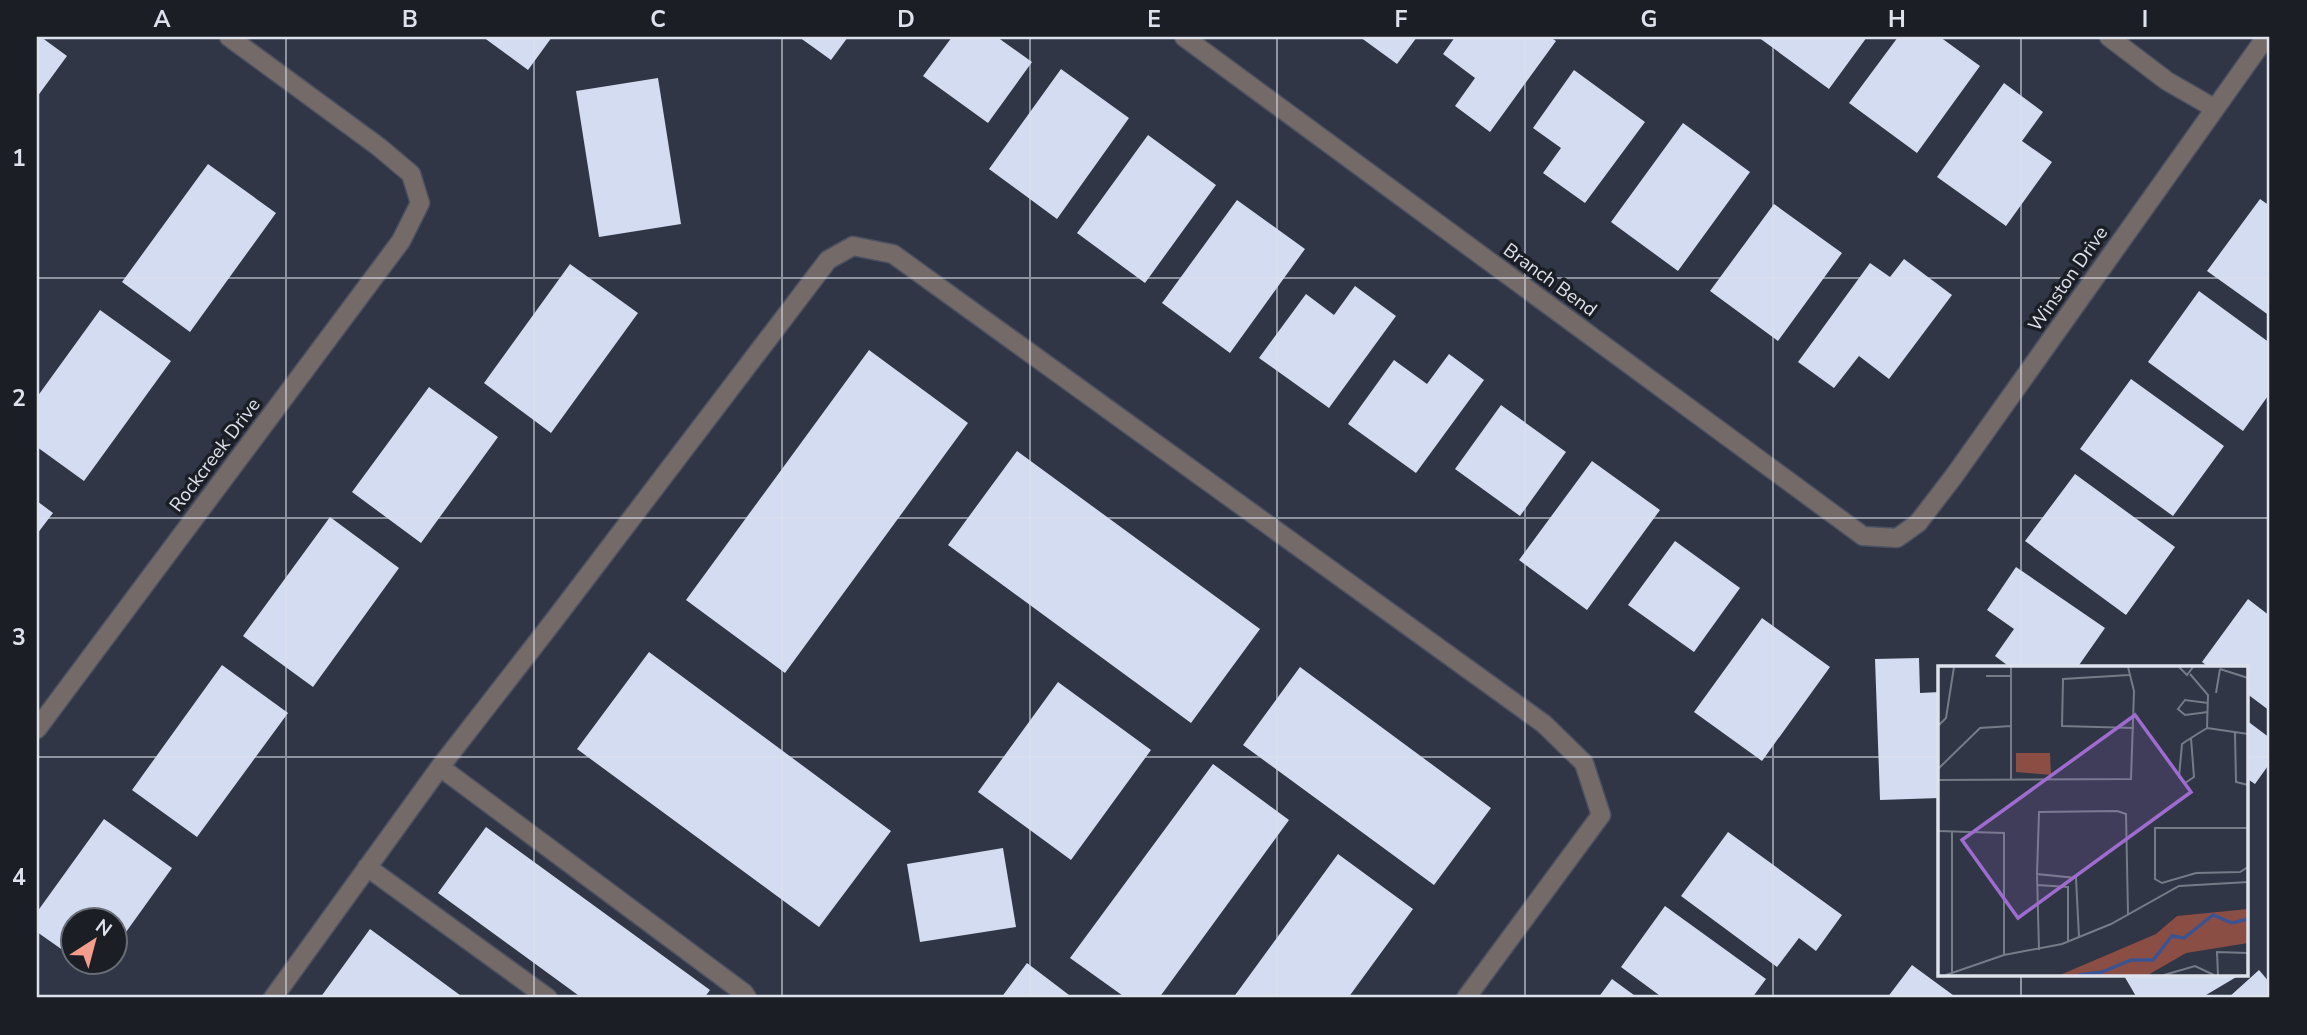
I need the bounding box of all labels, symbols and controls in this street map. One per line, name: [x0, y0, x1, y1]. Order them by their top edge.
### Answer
text: A: [153, 4, 171, 35]
text: B: [402, 4, 418, 35]
text: C: [650, 4, 666, 35]
text: D: [897, 4, 915, 35]
text: E: [1147, 4, 1161, 35]
text: F: [1395, 4, 1408, 35]
text: G: [1641, 4, 1657, 35]
text: H: [1888, 4, 1906, 35]
text: I: [2142, 4, 2148, 35]
text: 1: [12, 143, 26, 174]
street label: Winston Drive: [2022, 221, 2114, 337]
street label: Branch Bend: [1498, 237, 1602, 323]
text: 2: [12, 383, 26, 414]
street label: Rockcreek Drive: [164, 393, 266, 517]
text: 3: [12, 622, 26, 653]
inset map: [1938, 666, 2248, 976]
text: 4: [12, 862, 26, 893]
north arrow: [60, 906, 130, 976]
text: N: [90, 913, 117, 943]

